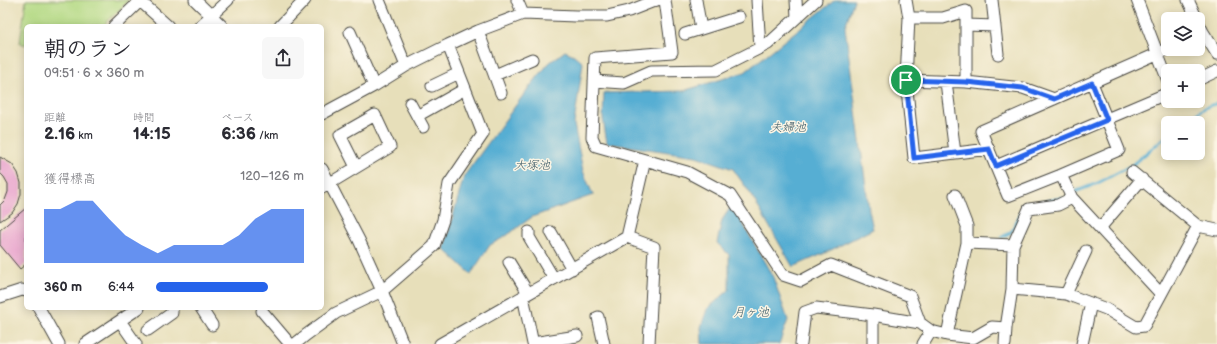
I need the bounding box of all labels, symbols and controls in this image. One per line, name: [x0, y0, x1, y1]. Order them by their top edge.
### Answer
map controls: [1161, 12, 1205, 160]
button: layers: [1161, 12, 1205, 56]
text: 朝のラン: [44, 36, 132, 63]
button: share: [262, 37, 304, 79]
pin: [889, 63, 923, 97]
button: +: [1161, 64, 1205, 108]
text: 09:51 · 6 × 360 m: [44, 65, 144, 81]
icon: arrive: [895, 69, 917, 91]
text: 距離: [44, 111, 66, 124]
text: 時間: [133, 111, 155, 124]
text: ペース: [221, 111, 254, 124]
button: −: [1161, 116, 1205, 160]
water label: 夫婦池: [770, 120, 807, 135]
text: 2.16: [44, 124, 75, 144]
text: 14:15: [133, 124, 171, 144]
text: 6:36: [221, 124, 256, 144]
text: km: [75, 129, 93, 142]
text: /km: [256, 129, 278, 142]
water label: 大塚池: [514, 158, 551, 173]
text: 120–126 m: [240, 168, 304, 184]
text: 獲得標高: [44, 171, 96, 187]
text: 360 m: [44, 279, 82, 295]
text: 6:44: [108, 279, 134, 295]
water label: 月ヶ池: [733, 305, 770, 320]

